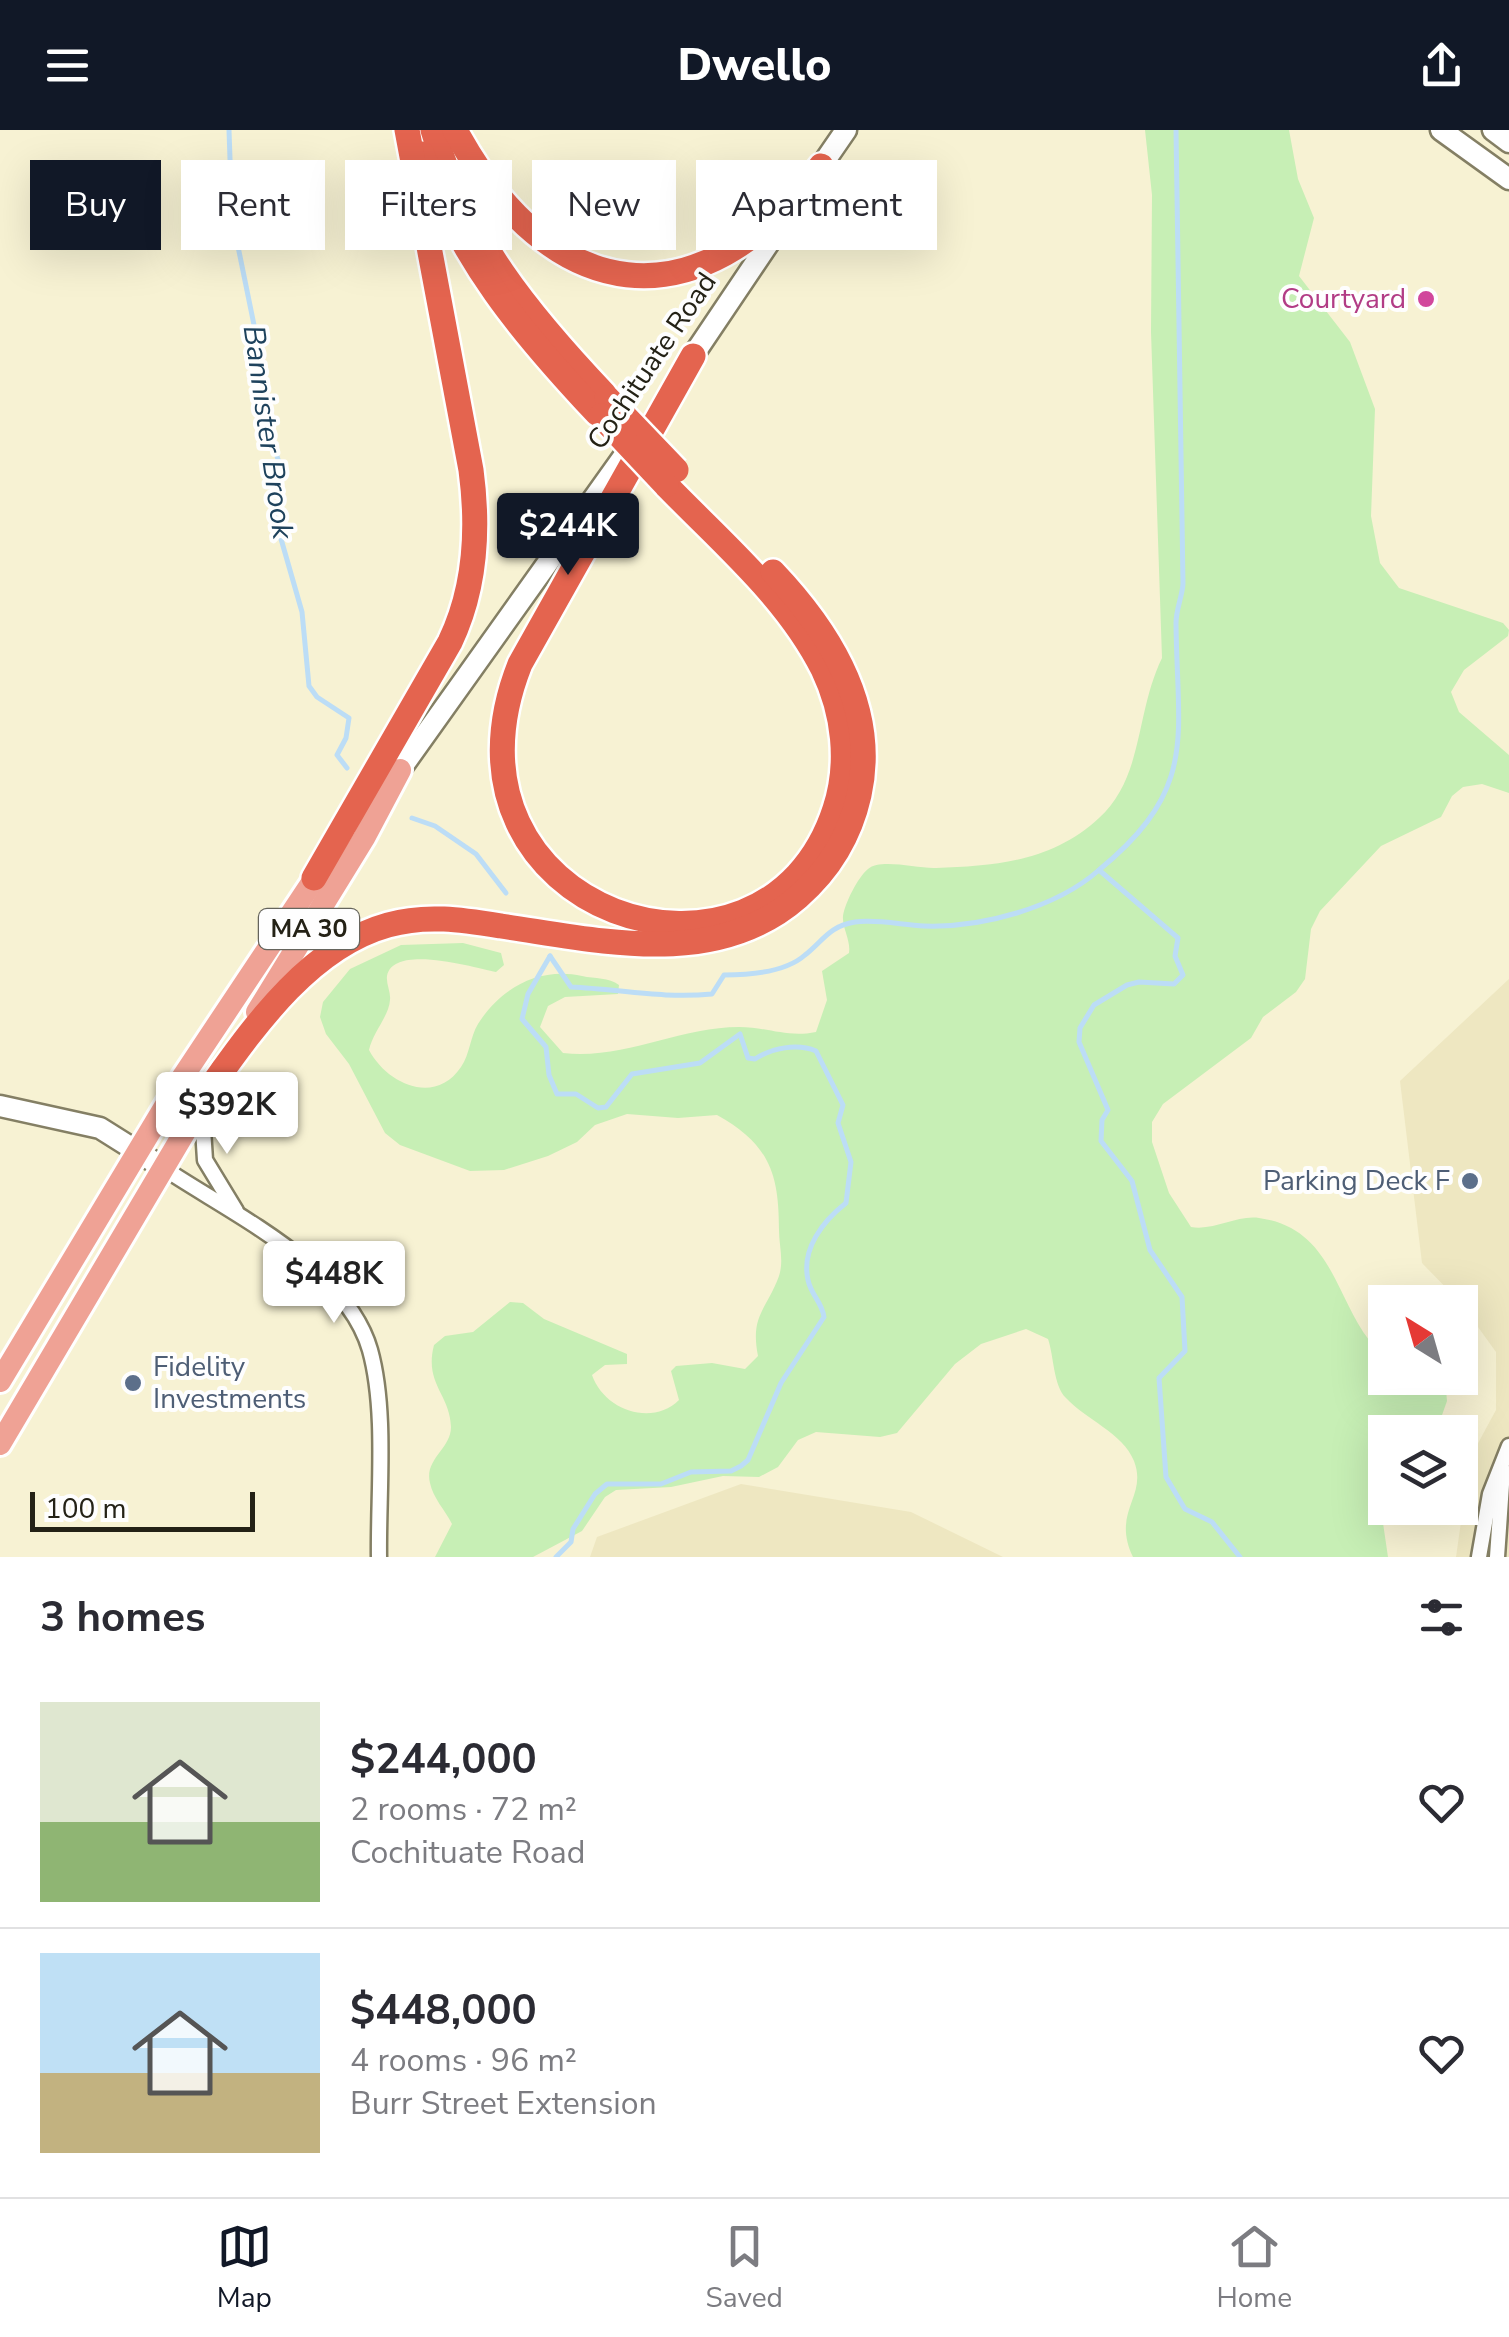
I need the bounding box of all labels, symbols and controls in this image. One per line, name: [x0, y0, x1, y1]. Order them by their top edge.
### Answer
text: Dwello: [677, 35, 832, 96]
icon: menu: [40, 38, 95, 93]
icon: share: [1414, 38, 1469, 93]
chip: Buy: [30, 160, 161, 250]
chip: Rent: [181, 160, 325, 250]
chip: Filters: [345, 160, 512, 250]
chip: New: [532, 160, 676, 250]
chip: Apartment: [696, 160, 937, 250]
street label: Cochituate Road: [579, 265, 725, 457]
place label: Courtyard: [1281, 280, 1406, 318]
marker: Courtyard: [1415, 288, 1437, 310]
water label: Bannister Brook: [233, 322, 303, 543]
pin: $244K: [498, 493, 638, 578]
text: $244K: [519, 504, 617, 547]
road number: MA 30: [259, 909, 359, 949]
pin: $392K: [157, 1072, 297, 1157]
text: $392K: [178, 1083, 276, 1126]
place label: Parking Deck F: [1263, 1162, 1450, 1200]
marker: Parking Deck F: [1459, 1170, 1481, 1192]
pin: $448K: [264, 1241, 404, 1326]
text: $448K: [285, 1252, 383, 1295]
north arrow: [1368, 1285, 1478, 1395]
map controls: [1368, 1285, 1478, 1525]
place label: Fidelity Investments: [153, 1348, 306, 1418]
marker: Fidelity Investments: [122, 1372, 144, 1394]
button: layers: [1368, 1415, 1478, 1525]
scale bar: [30, 1487, 255, 1532]
text: 100 m: [45, 1490, 127, 1528]
text: 3 homes: [40, 1589, 205, 1646]
icon: filters: [1414, 1590, 1469, 1645]
text: $244,000: [350, 1731, 537, 1788]
icon: home: [120, 1742, 240, 1862]
icon: heart: [1414, 1775, 1469, 1830]
text: 2 rooms · 72 m²: [350, 1788, 577, 1831]
text: Cochituate Road: [350, 1831, 585, 1874]
text: $448,000: [350, 1982, 537, 2039]
icon: home: [120, 1993, 240, 2113]
icon: heart: [1414, 2026, 1469, 2081]
text: 4 rooms · 96 m²: [350, 2039, 577, 2082]
text: Burr Street Extension: [350, 2082, 657, 2125]
tab: Map: [217, 2219, 272, 2317]
tab: Saved: [706, 2219, 783, 2317]
tab: Home: [1216, 2219, 1292, 2317]

